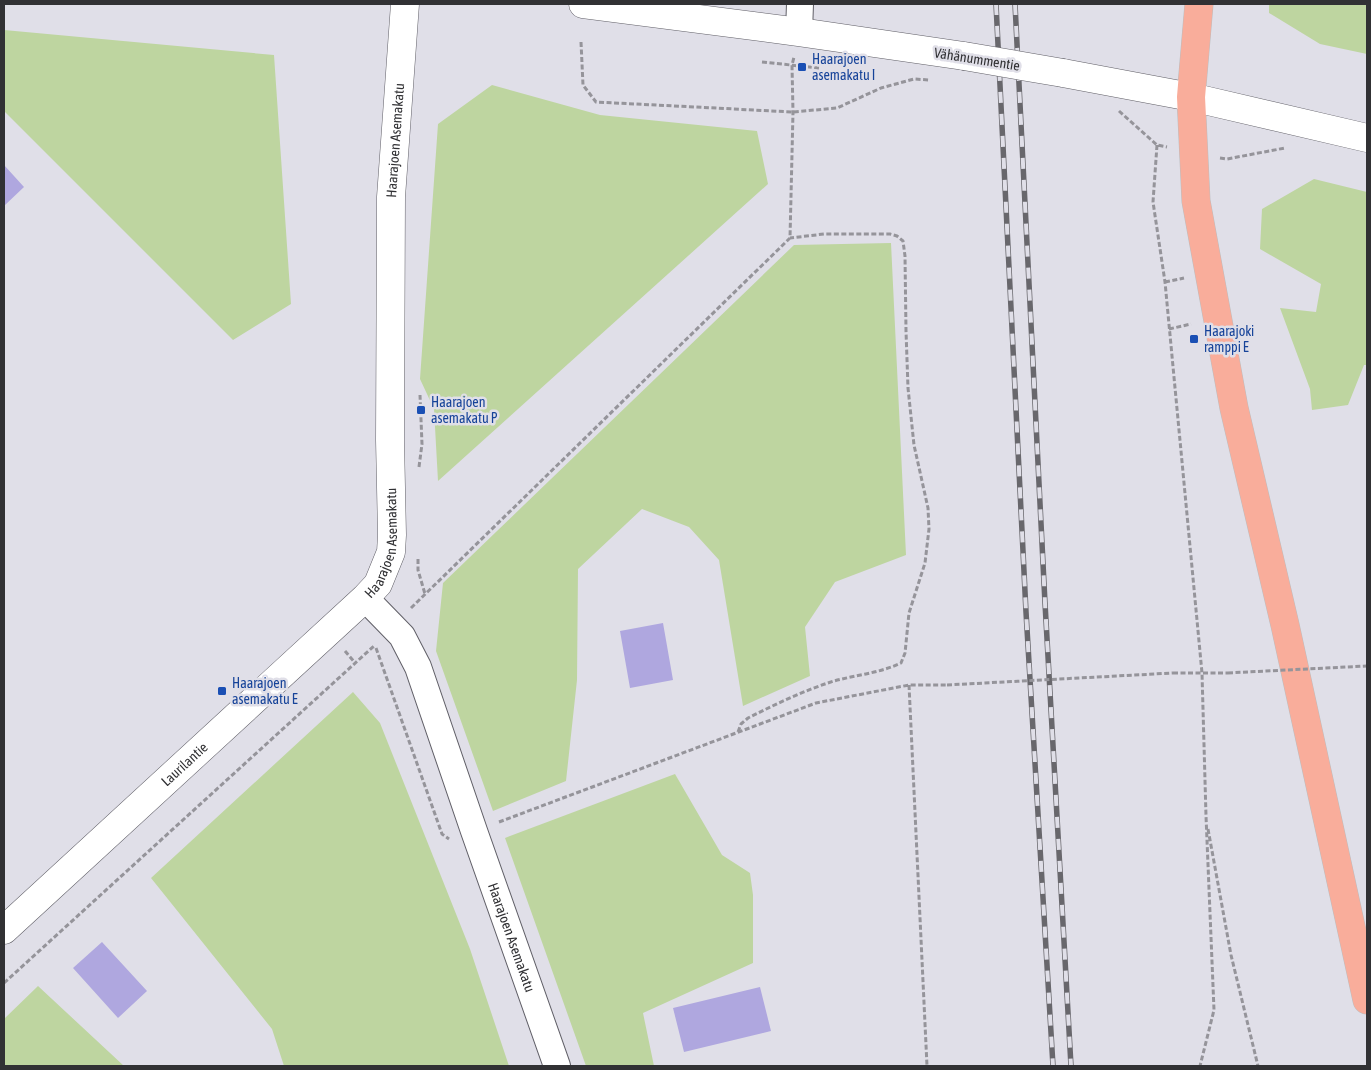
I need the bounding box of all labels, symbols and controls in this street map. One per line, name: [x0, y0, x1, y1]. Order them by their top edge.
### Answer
street label: Vähänummentie: [933, 44, 1021, 74]
place label: Haarajoen asemakatu I: [812, 51, 875, 83]
marker: Haarajoen asemakatu I: [796, 61, 808, 73]
street label: Haarajoen Asemakatu: [383, 82, 407, 198]
place label: Haarajoki ramppi E: [1204, 323, 1254, 355]
marker: Haarajoki ramppi E: [1188, 333, 1200, 345]
place label: Haarajoen asemakatu P: [431, 394, 498, 426]
marker: Haarajoen asemakatu P: [415, 404, 427, 416]
street label: Haarajoen Asemakatu: [361, 488, 400, 601]
place label: Haarajoen asemakatu E: [232, 675, 298, 707]
marker: Haarajoen asemakatu E: [216, 685, 228, 697]
street label: Laurilantie: [158, 739, 211, 789]
street label: Haarajoen Asemakatu: [485, 881, 538, 994]

